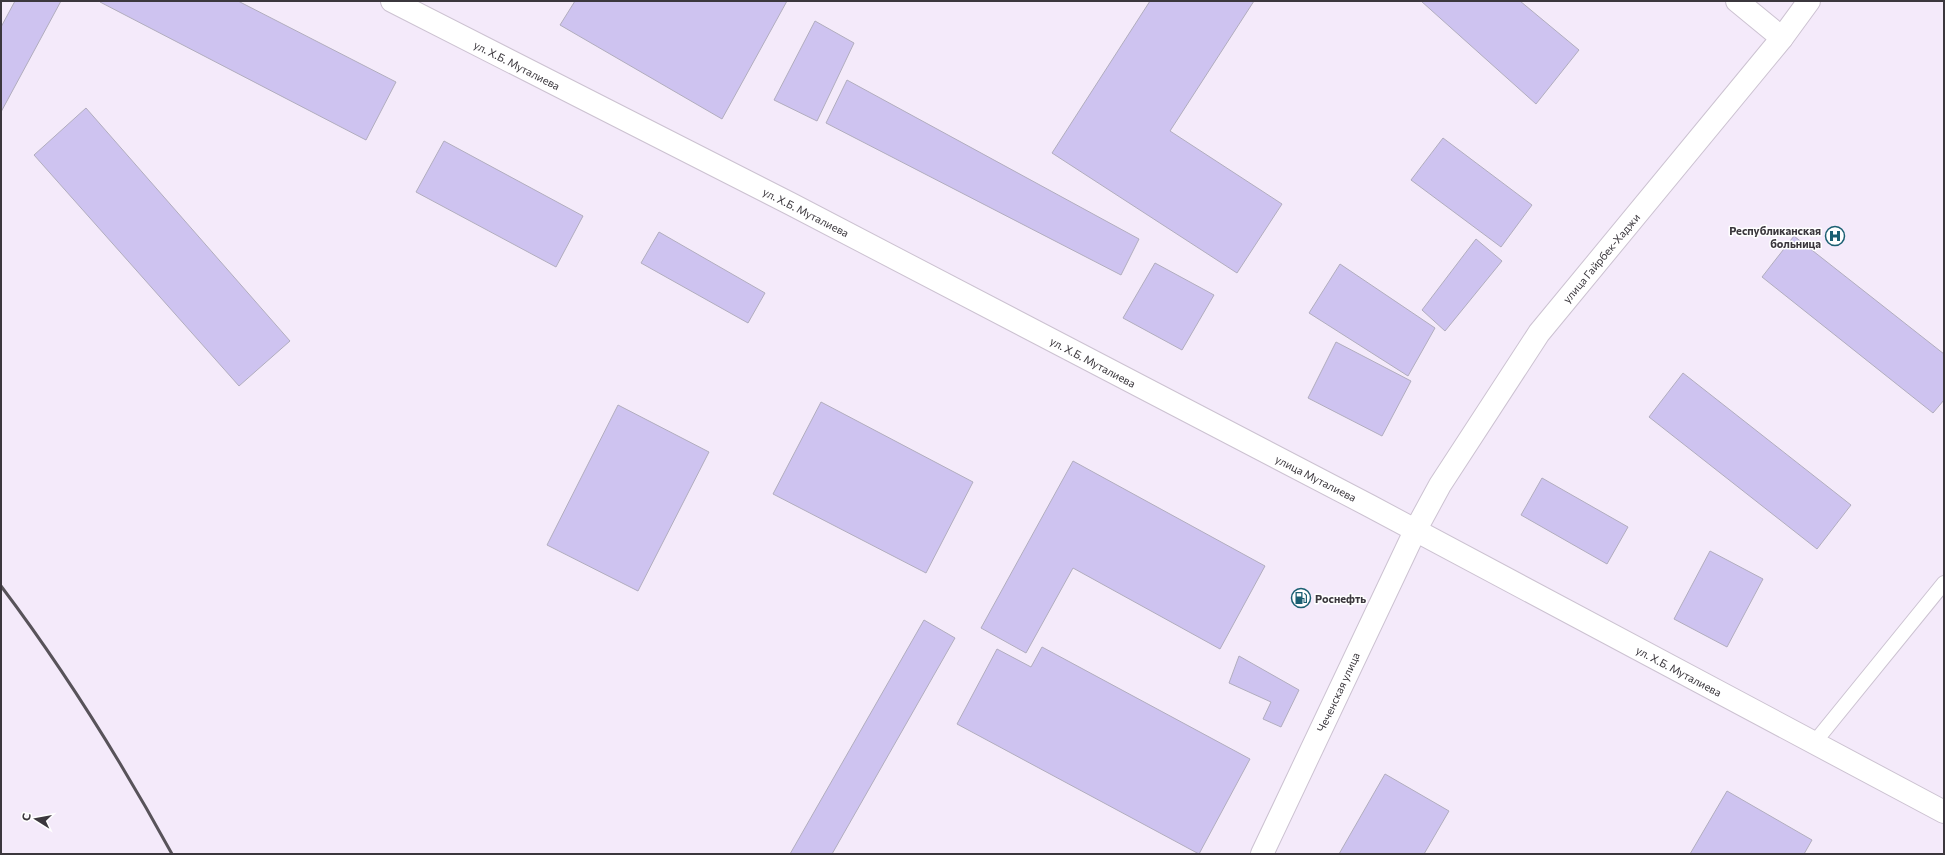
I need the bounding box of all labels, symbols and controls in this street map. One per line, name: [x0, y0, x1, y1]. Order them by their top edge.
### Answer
street label: ул. Х.Б. Муталиева: [472, 38, 562, 92]
street label: ул. Х.Б. Муталиева: [761, 185, 851, 239]
street label: улица Гайрбек-Хаджи: [1560, 211, 1642, 305]
place label: Республиканская больница: [1729, 224, 1821, 250]
hospital icon: Республиканская больница: [1824, 225, 1846, 247]
street label: ул. Х.Б. Муталиева: [1048, 334, 1138, 390]
street label: улица Муталиева: [1273, 452, 1359, 504]
fuel station icon: Роснефть: [1290, 587, 1312, 609]
place label: Роснефть: [1315, 592, 1366, 605]
street label: ул. Х.Б. Муталиева: [1634, 643, 1724, 699]
street label: Чеченская улица: [1314, 650, 1362, 734]
north arrow: [16, 799, 56, 839]
text: С: [19, 812, 33, 822]

